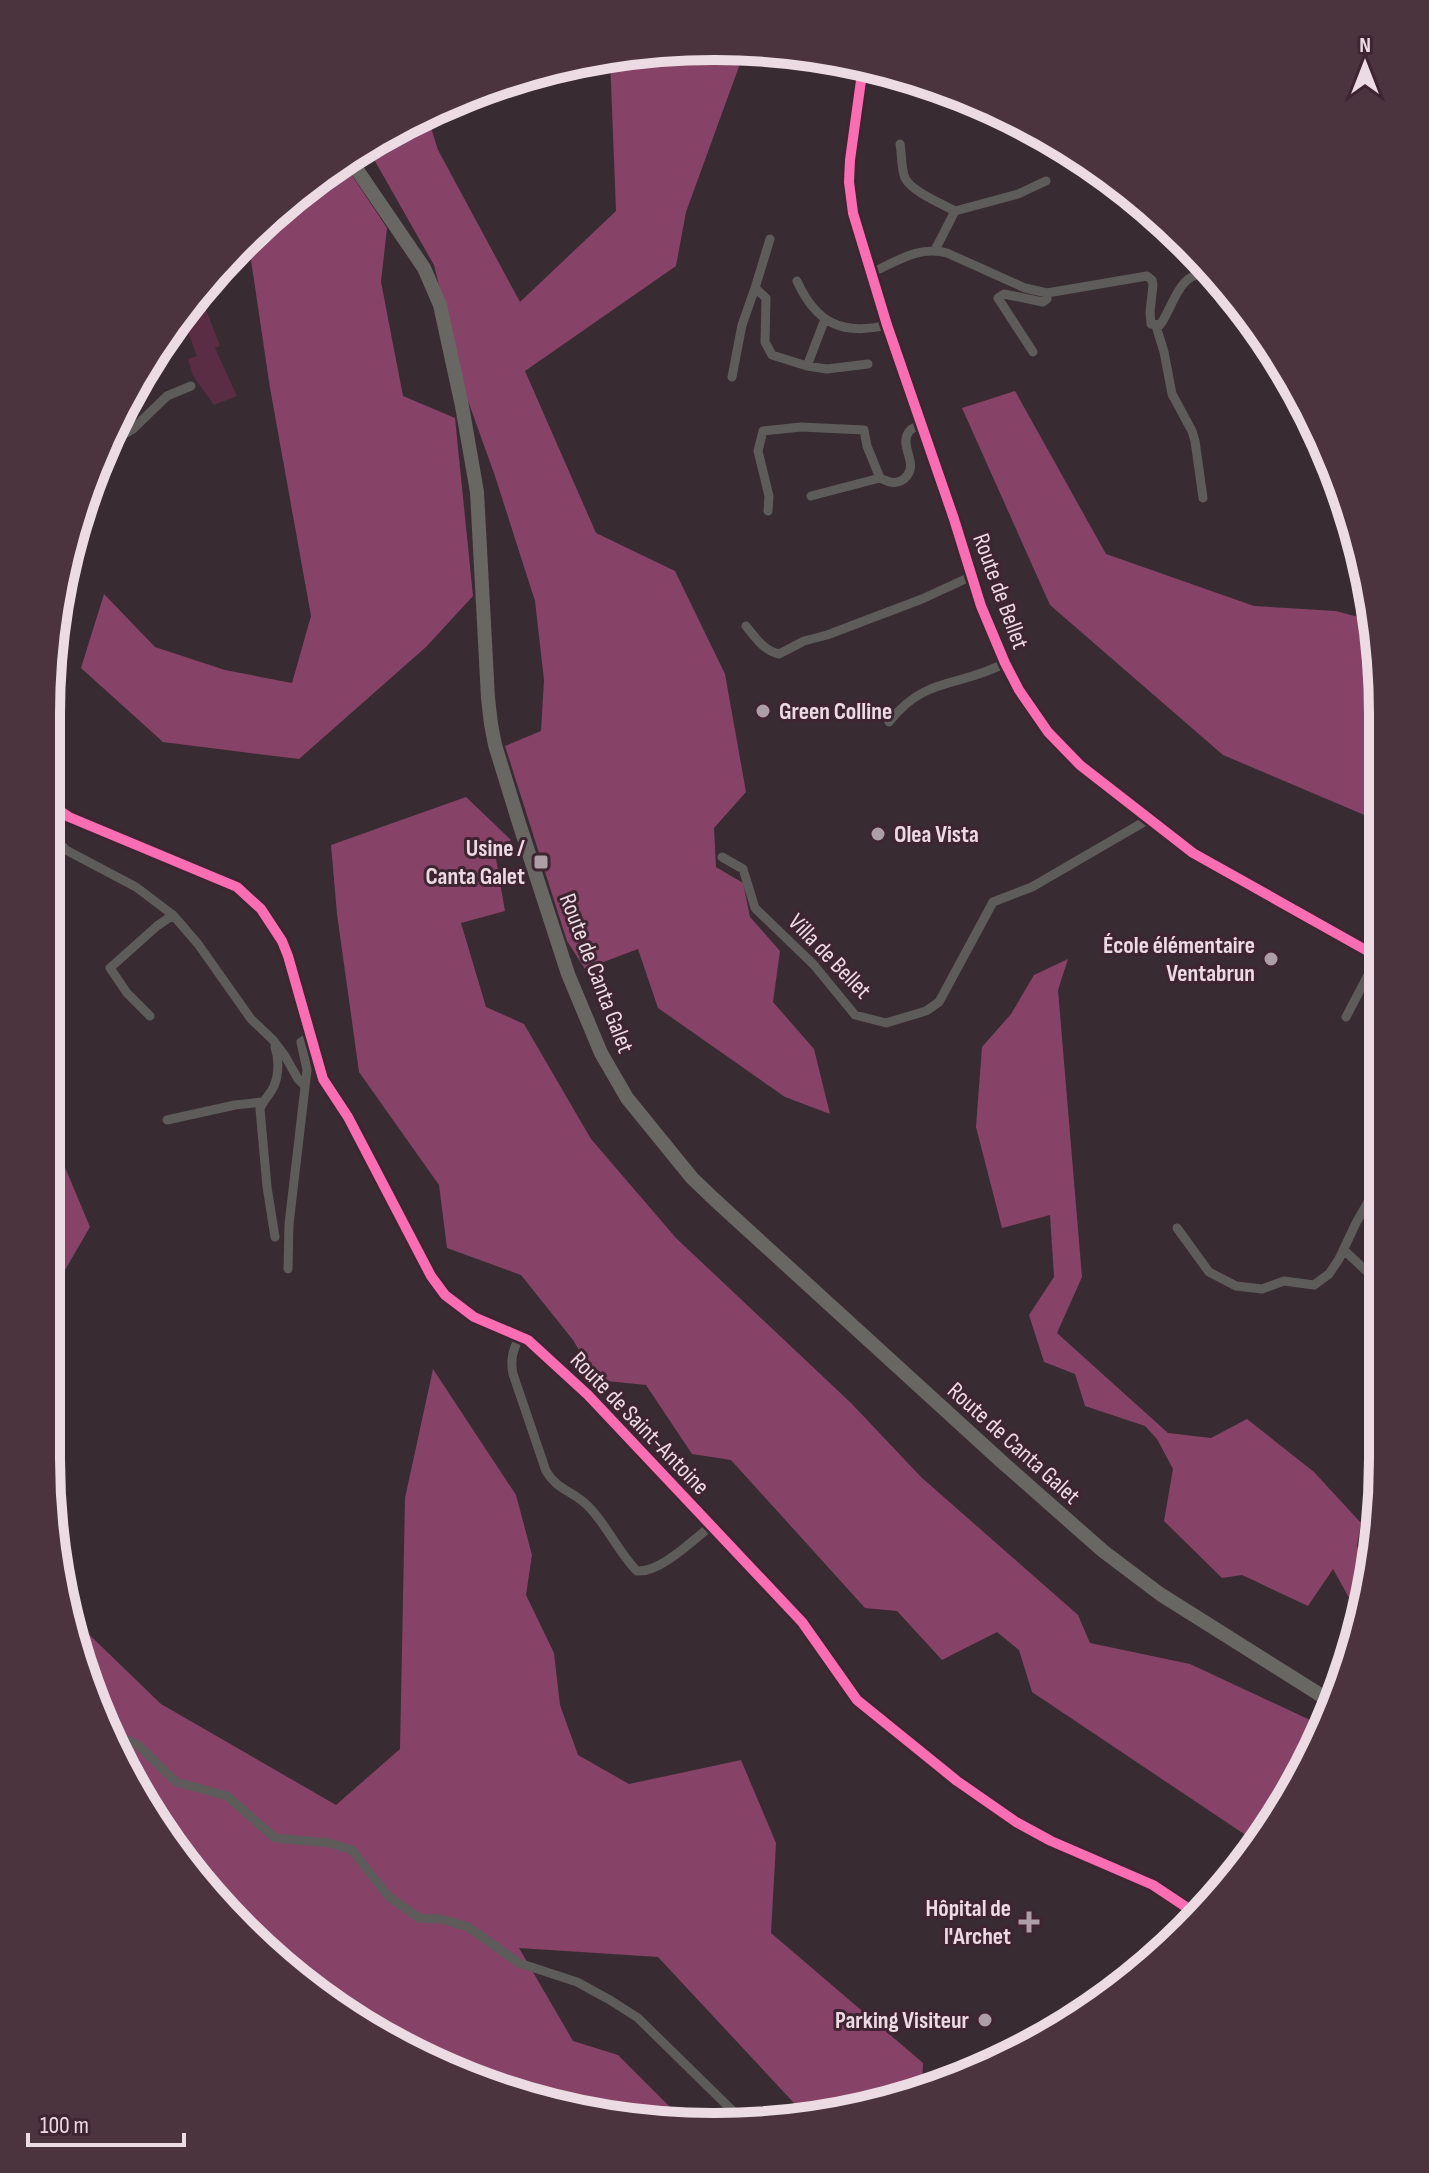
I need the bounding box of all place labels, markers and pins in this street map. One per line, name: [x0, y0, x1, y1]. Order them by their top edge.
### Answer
place label: Green Colline: [779, 697, 892, 726]
marker: Green Colline: [754, 702, 772, 720]
place label: Olea Vista: [894, 820, 979, 849]
marker: Olea Vista: [869, 825, 887, 843]
place label: Usine / Canta Galet: [426, 834, 525, 891]
marker: Usine / Canta Galet: [532, 853, 550, 871]
place label: École élémentaire Ventabrun: [1103, 931, 1255, 988]
marker: École élémentaire Ventabrun: [1262, 950, 1280, 968]
place label: Hôpital de l'Archet: [925, 1894, 1011, 1951]
marker: Hôpital de l'Archet: [1018, 1911, 1040, 1933]
place label: Parking Visiteur: [835, 2006, 970, 2035]
marker: Parking Visiteur: [976, 2011, 994, 2029]

